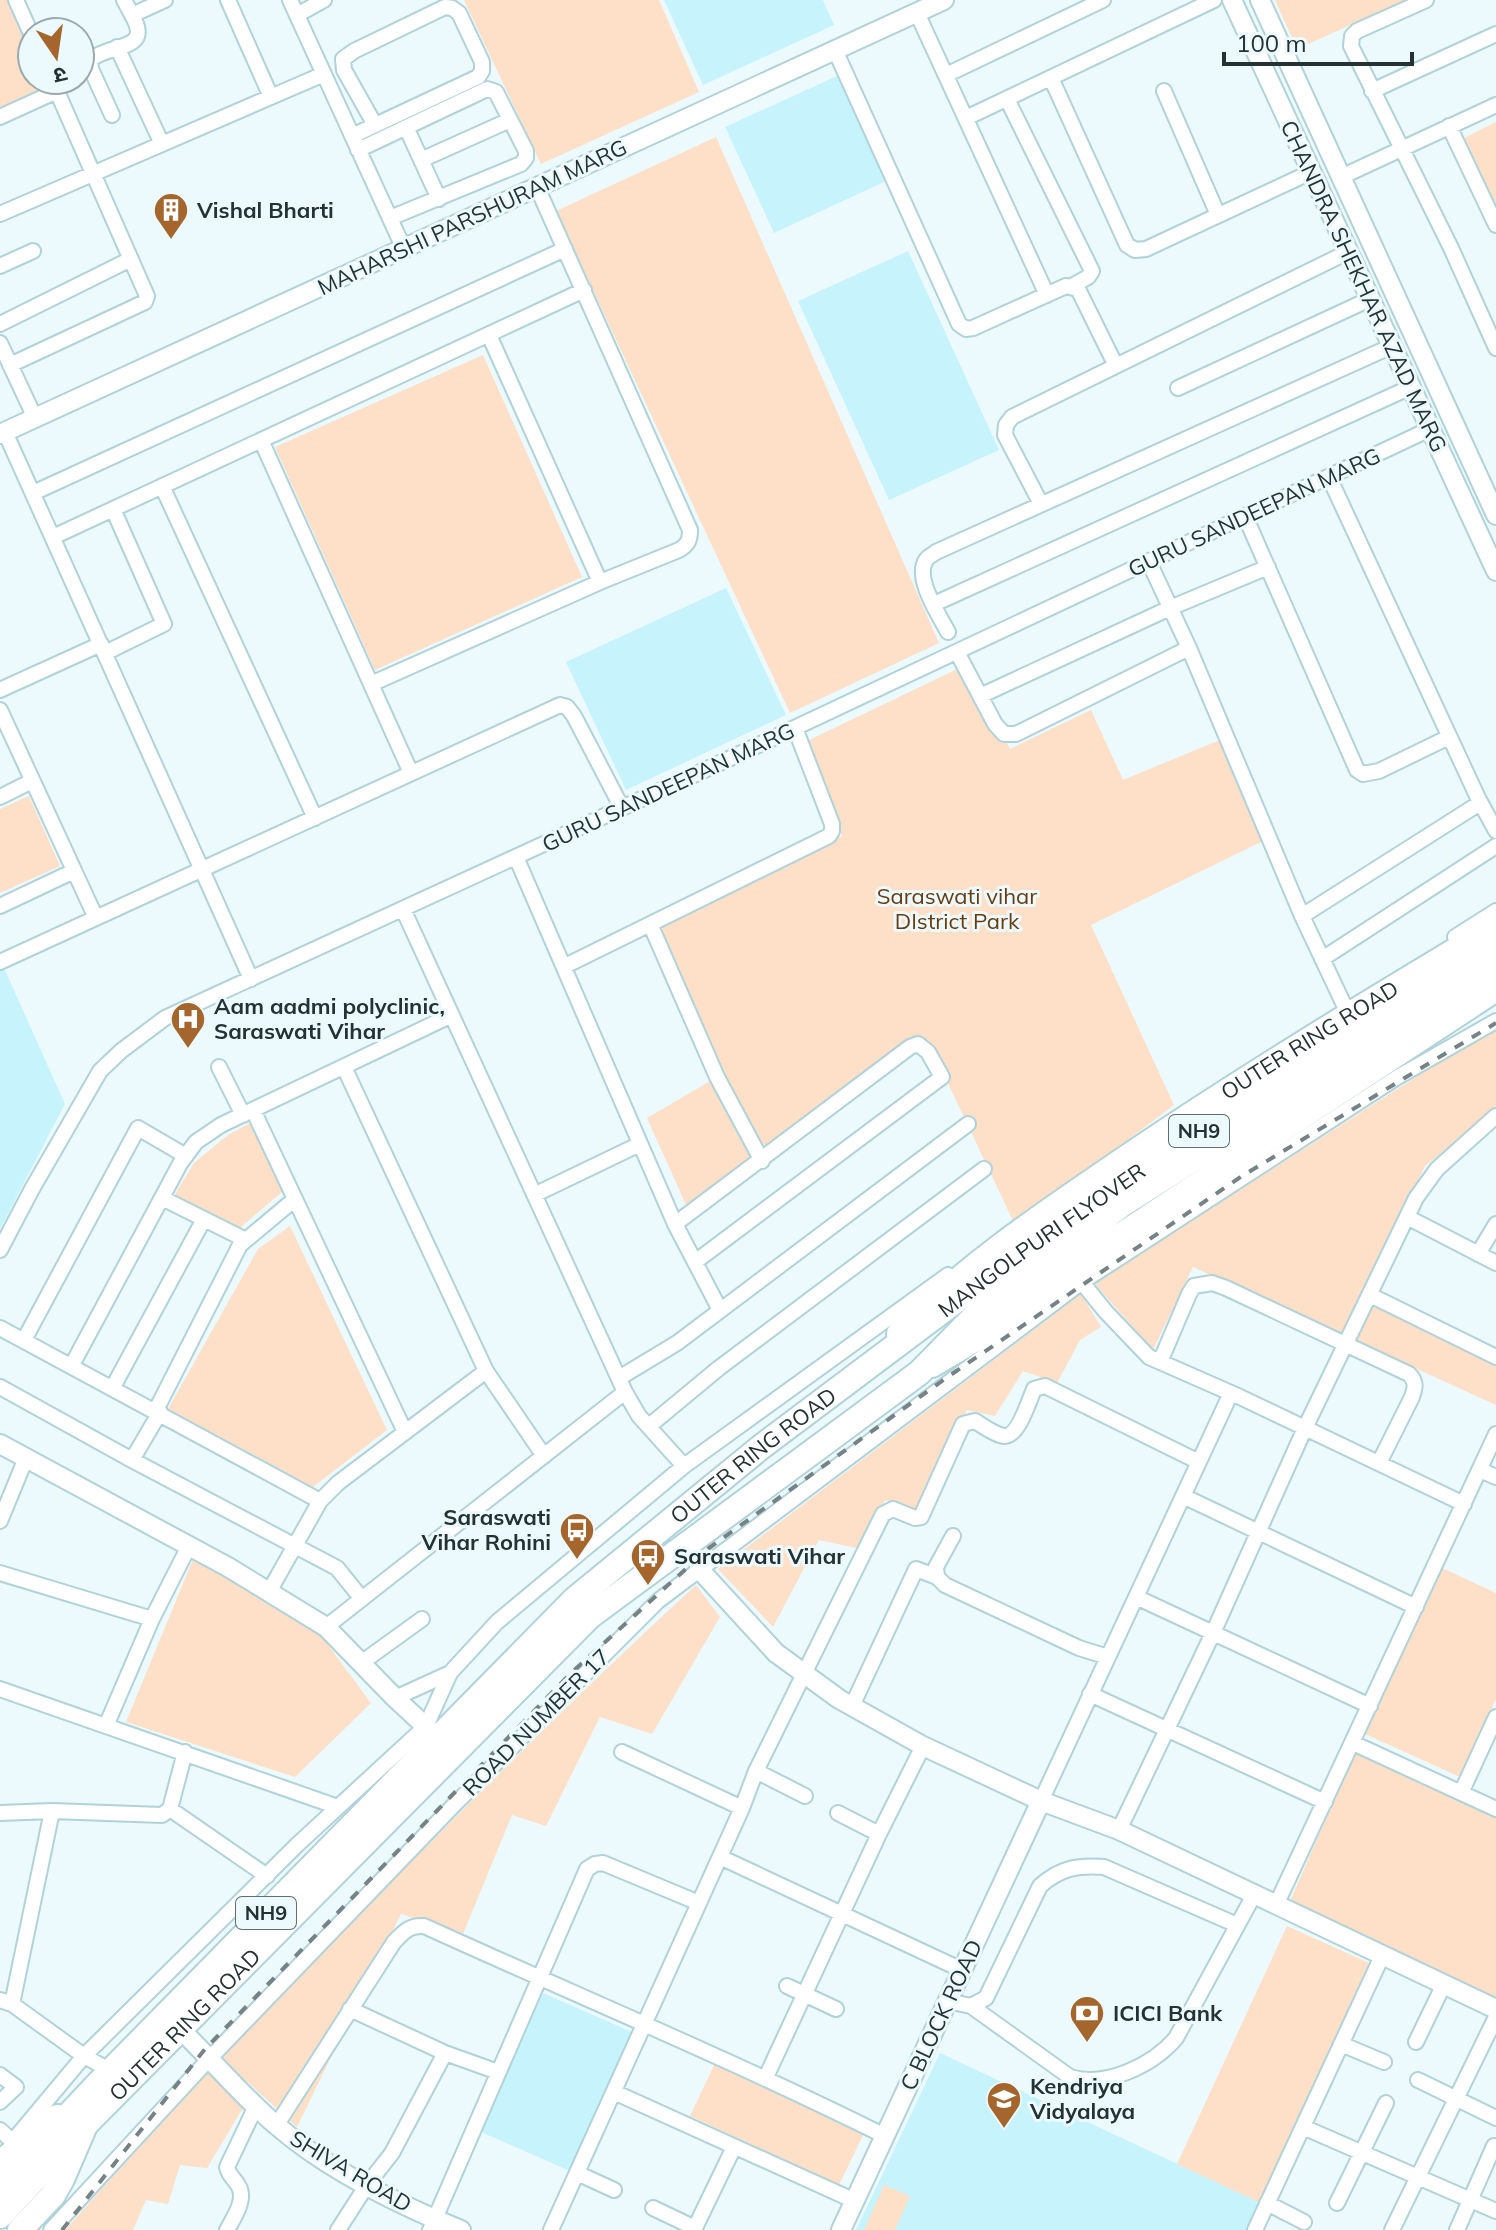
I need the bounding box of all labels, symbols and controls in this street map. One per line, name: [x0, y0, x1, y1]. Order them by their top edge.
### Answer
north arrow: [16, 16, 96, 96]
scale bar: [1224, 16, 1412, 66]
text: 100 m: [1236, 28, 1307, 58]
text: उ: [50, 60, 70, 91]
street label: CHANDRA SHEKHAR AZAD MARG: [1275, 116, 1453, 456]
street label: MAHARSHI PARSHURAM MARG: [313, 133, 631, 301]
building icon: Vishal Bharti: [152, 191, 190, 241]
place label: Vishal Bharti: [196, 196, 334, 224]
street label: GURU SANDEEPAN MARG: [1123, 441, 1385, 583]
street label: GURU SANDEEPAN MARG: [537, 716, 799, 858]
park label: Saraswati vihar DIstrict Park: [877, 882, 1037, 935]
street label: OUTER RING ROAD: [1215, 974, 1403, 1106]
place label: Aam aadmi polyclinic, Saraswati Vihar: [214, 992, 445, 1045]
hospital icon: Aam aadmi polyclinic, Saraswati Vihar: [169, 1000, 207, 1050]
road number: NH9: [1169, 1115, 1229, 1147]
street label: MANGOLPURI FLYOVER: [932, 1157, 1151, 1323]
street label: OUTER RING ROAD: [664, 1381, 842, 1530]
place label: Saraswati Vihar Rohini: [421, 1503, 551, 1556]
bus stop icon: Saraswati Vihar Rohini: [558, 1511, 596, 1561]
bus stop icon: Saraswati Vihar: [629, 1537, 667, 1587]
place label: Saraswati Vihar: [674, 1542, 845, 1570]
street label: ROAD NUMBER 17: [457, 1643, 615, 1801]
road number: NH9: [236, 1897, 296, 1929]
street label: C BLOCK ROAD: [894, 1935, 988, 2095]
street label: OUTER RING ROAD: [103, 1942, 266, 2107]
bank icon: ICICI Bank: [1068, 1994, 1106, 2044]
place label: ICICI Bank: [1113, 1999, 1223, 2027]
place label: Kendriya Vidyalaya: [1029, 2072, 1135, 2125]
school or university icon: Kendriya Vidyalaya: [985, 2080, 1023, 2130]
street label: SHIVA ROAD: [285, 2124, 417, 2218]

